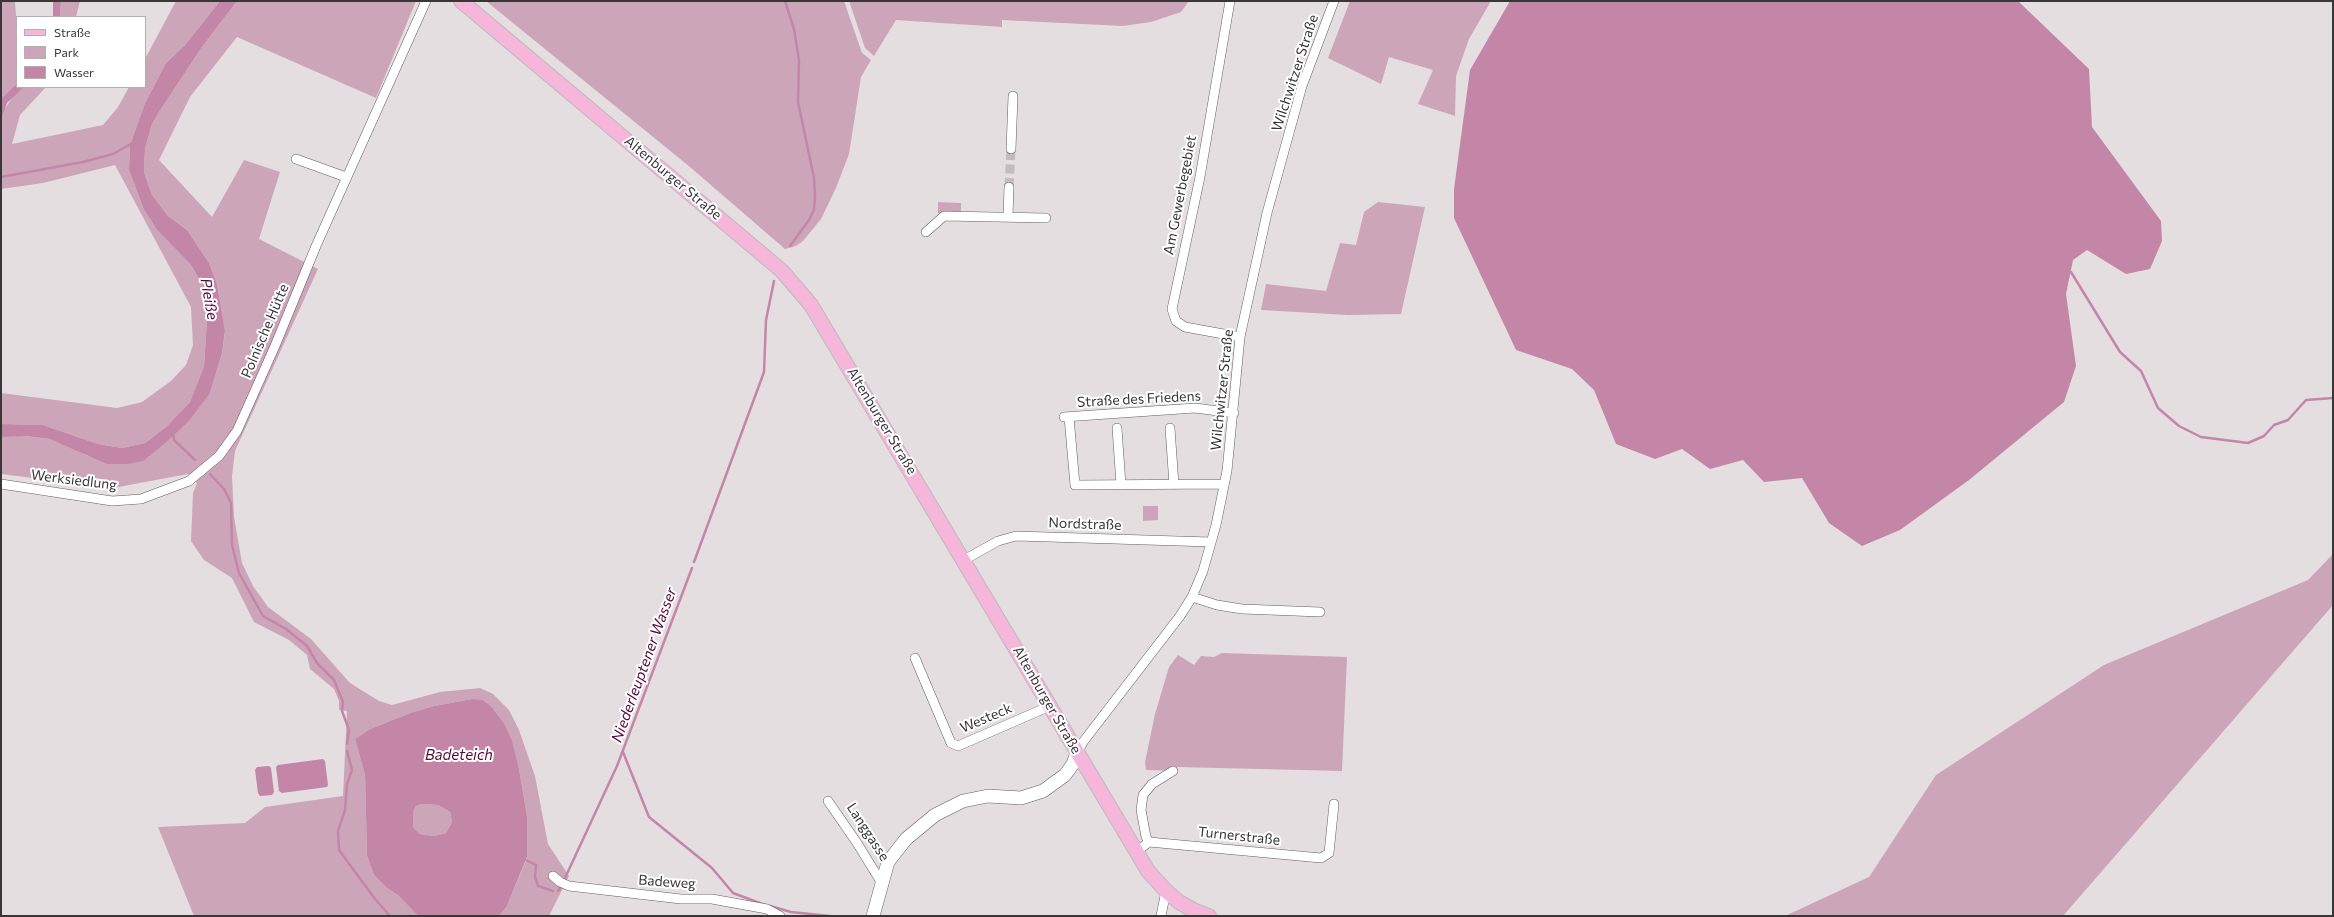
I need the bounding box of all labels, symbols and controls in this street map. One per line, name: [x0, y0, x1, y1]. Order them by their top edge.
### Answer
street label: Wilchwitzer Straße: [1268, 12, 1322, 134]
legend: [16, 16, 146, 88]
text: Straße: [54, 25, 90, 39]
text: Park: [54, 45, 79, 59]
text: Wasser: [54, 65, 94, 79]
street label: Altenburger Straße: [621, 133, 725, 223]
street label: Am Gewerbegebiet: [1160, 134, 1200, 256]
water label: Pleiße: [196, 277, 222, 321]
street label: Polnische Hütte: [238, 281, 292, 381]
street label: Wilchwitzer Straße: [1207, 329, 1237, 451]
street label: Altenburger Straße: [844, 365, 920, 477]
street label: Straße des Friedens: [1077, 387, 1201, 411]
street label: Werksiedlung: [30, 466, 118, 494]
street label: Nordstraße: [1048, 514, 1122, 534]
water label: Niederleuptener Wasser: [608, 585, 680, 745]
street label: Altenburger Straße: [1009, 643, 1085, 757]
street label: Westeck: [958, 700, 1014, 736]
water label: Badeteich: [425, 746, 493, 764]
street label: Langgasse: [843, 800, 893, 864]
street label: Turnerstraße: [1197, 823, 1281, 849]
street label: Badeweg: [638, 872, 696, 892]

